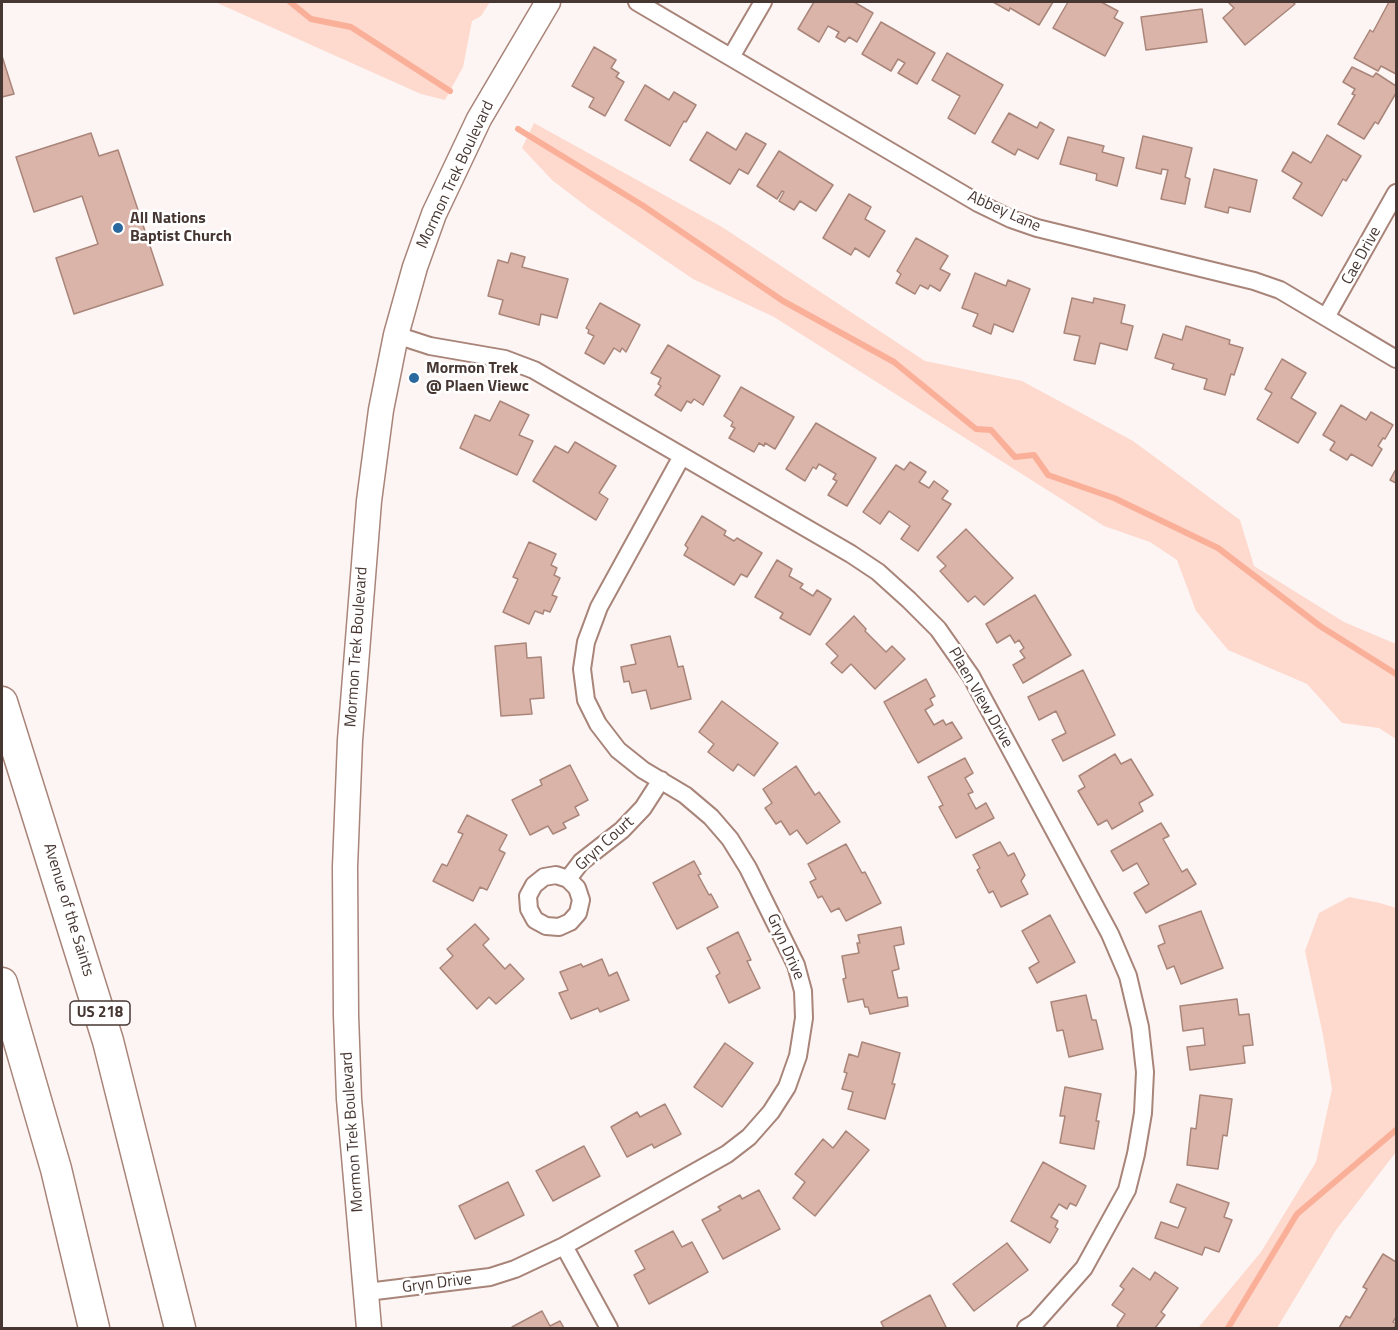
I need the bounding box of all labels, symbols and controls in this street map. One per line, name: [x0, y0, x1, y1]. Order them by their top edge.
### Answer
street label: Mormon Trek Boulevard: [413, 98, 499, 252]
street label: Abbey Lane: [965, 187, 1043, 237]
place label: All Nations Baptist Church: [130, 209, 232, 247]
marker: All Nations Baptist Church: [111, 221, 125, 235]
street label: Cae Drive: [1338, 224, 1386, 288]
place label: Mormon Trek @ Plaen Viewc: [426, 359, 529, 397]
marker: Mormon Trek @ Plaen Viewc: [407, 371, 421, 385]
street label: Mormon Trek Boulevard: [342, 566, 372, 728]
street label: Plaen View Drive: [943, 644, 1017, 752]
street label: Gryn Court: [572, 813, 638, 875]
street label: Avenue of the Saints: [39, 841, 97, 979]
street label: Gryn Drive: [762, 911, 808, 983]
road number: US 218: [70, 1001, 130, 1025]
street label: Mormon Trek Boulevard: [338, 1051, 368, 1213]
street label: Gryn Drive: [401, 1270, 473, 1298]

